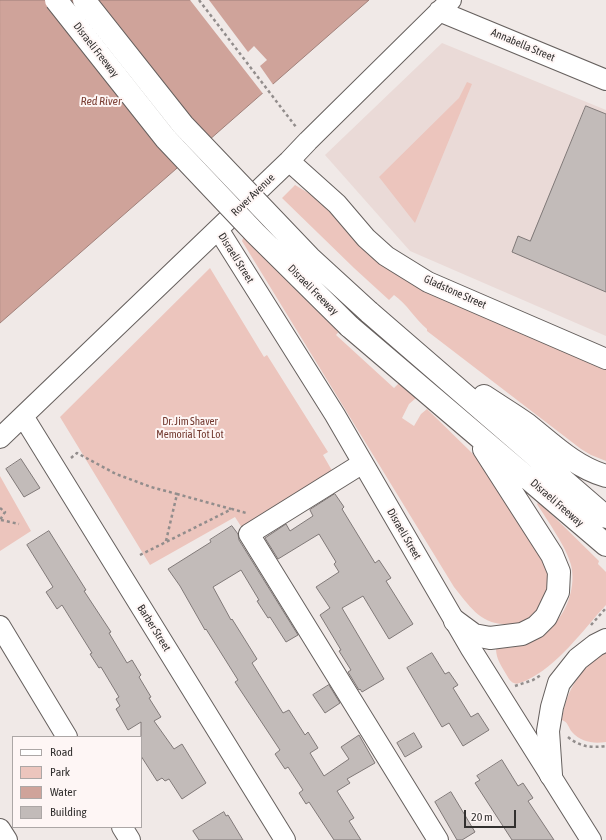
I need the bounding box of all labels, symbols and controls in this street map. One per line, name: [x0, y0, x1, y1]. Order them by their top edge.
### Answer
street label: Disraeli Freeway: [70, 20, 122, 80]
street label: Annabella Street: [489, 26, 557, 64]
water label: Red River: [80, 94, 122, 108]
street label: Rover Avenue: [229, 171, 277, 219]
street label: Disraeli Street: [215, 230, 257, 286]
street label: Disraeli Freeway: [285, 262, 341, 318]
street label: Gladstone Street: [422, 272, 488, 312]
park label: Dr. Jim Shaver Memorial Tot Lot: [156, 415, 224, 441]
street label: Disraeli Freeway: [528, 476, 586, 530]
street label: Disraeli Street: [384, 506, 424, 562]
street label: Barber Street: [134, 602, 174, 654]
legend: [12, 736, 142, 828]
text: Road: [50, 745, 73, 759]
text: Park: [50, 765, 70, 779]
text: Water: [50, 785, 76, 799]
scale bar: [466, 802, 518, 828]
text: Building: [50, 805, 87, 819]
text: 20 m: [471, 810, 493, 824]

